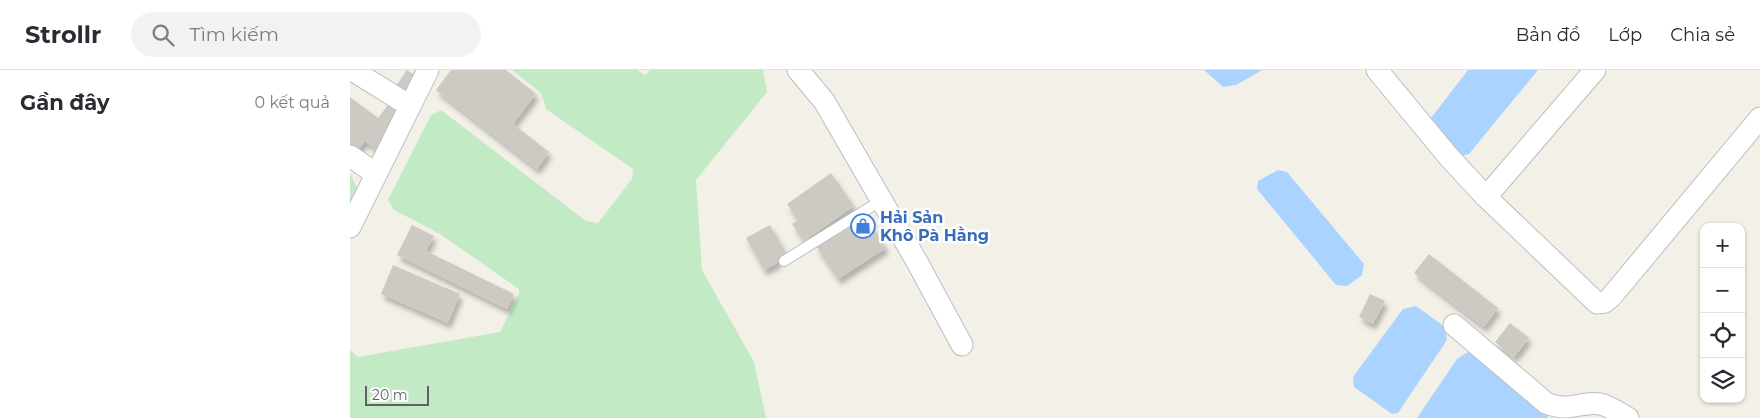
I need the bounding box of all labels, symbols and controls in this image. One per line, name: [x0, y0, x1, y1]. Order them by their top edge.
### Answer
search box: [131, 12, 481, 57]
text: Strollr: [25, 20, 101, 49]
icon: search: [149, 21, 177, 49]
text: Tìm kiếm: [189, 23, 279, 46]
text: Bản đồ: [1516, 24, 1580, 46]
text: Lớp: [1608, 24, 1642, 46]
text: Chia sẻ: [1670, 24, 1735, 46]
text: Gần đây: [20, 90, 109, 115]
text: 0 kết quả: [255, 93, 330, 112]
place label: Hải Sản Khô Pà Hằng: [880, 208, 989, 245]
shop icon: Hải Sản Khô Pà Hằng: [850, 213, 876, 239]
map controls: [1700, 223, 1745, 403]
button: +: [1700, 223, 1745, 268]
button: −: [1700, 268, 1745, 313]
button: locate: [1700, 313, 1745, 358]
button: layers: [1700, 358, 1745, 403]
scale bar: [365, 383, 429, 406]
text: 20 m: [372, 386, 408, 404]

